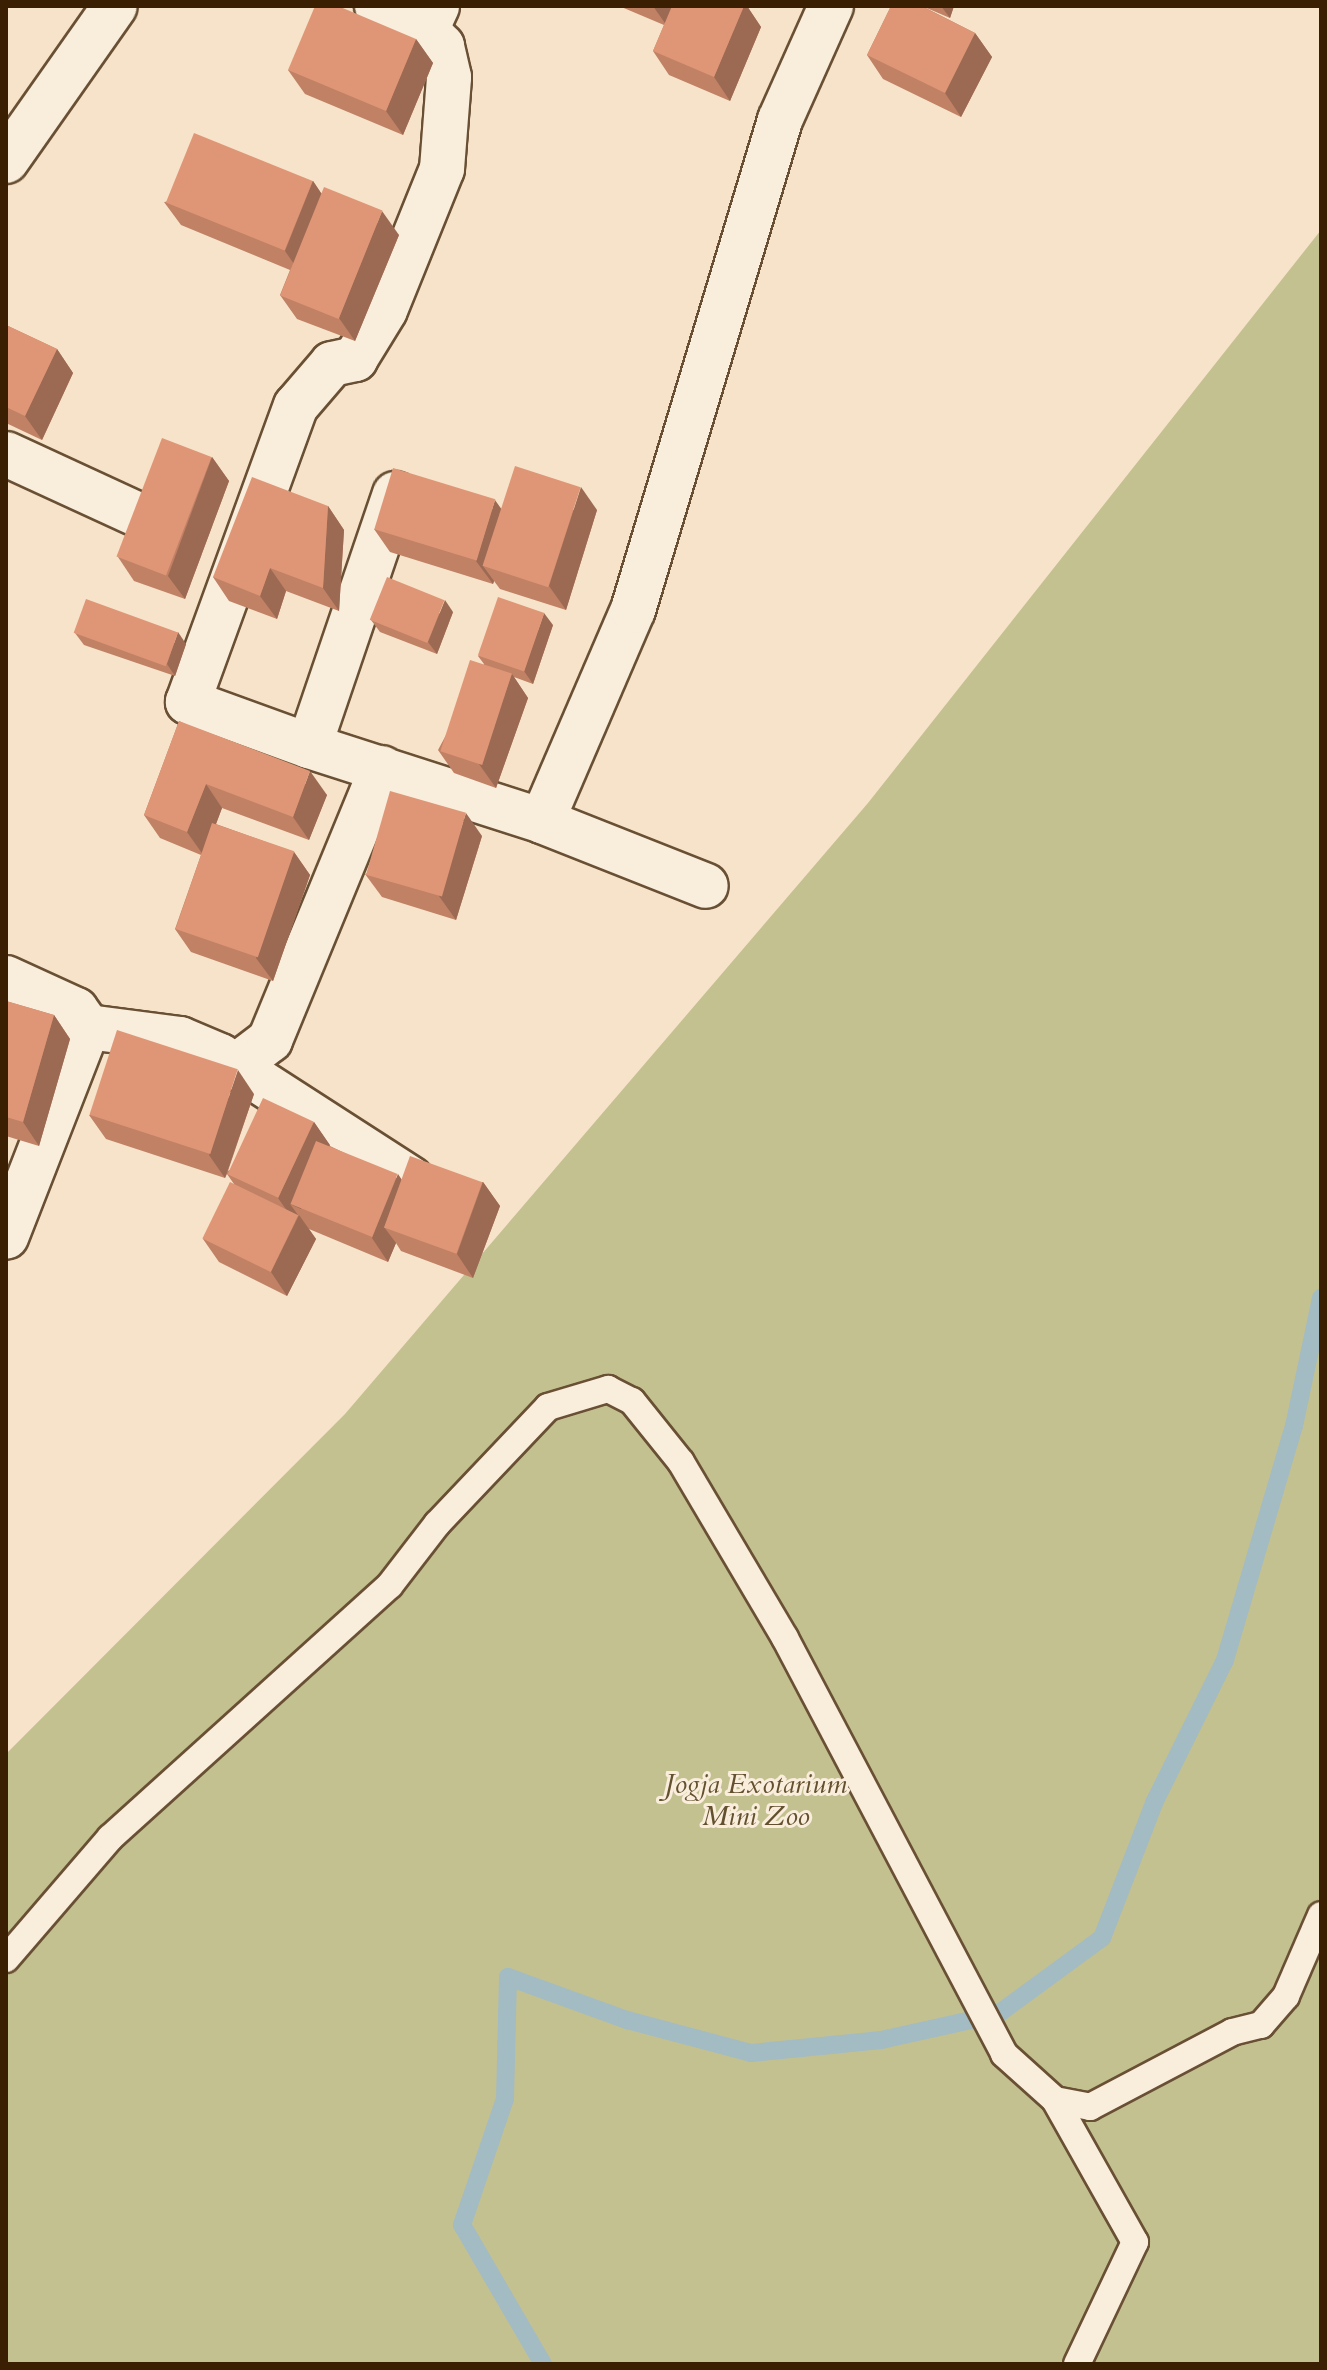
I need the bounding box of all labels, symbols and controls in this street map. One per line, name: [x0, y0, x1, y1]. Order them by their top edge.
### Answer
park label: Jogja Exotarium Mini Zoo: [665, 1767, 847, 1833]

